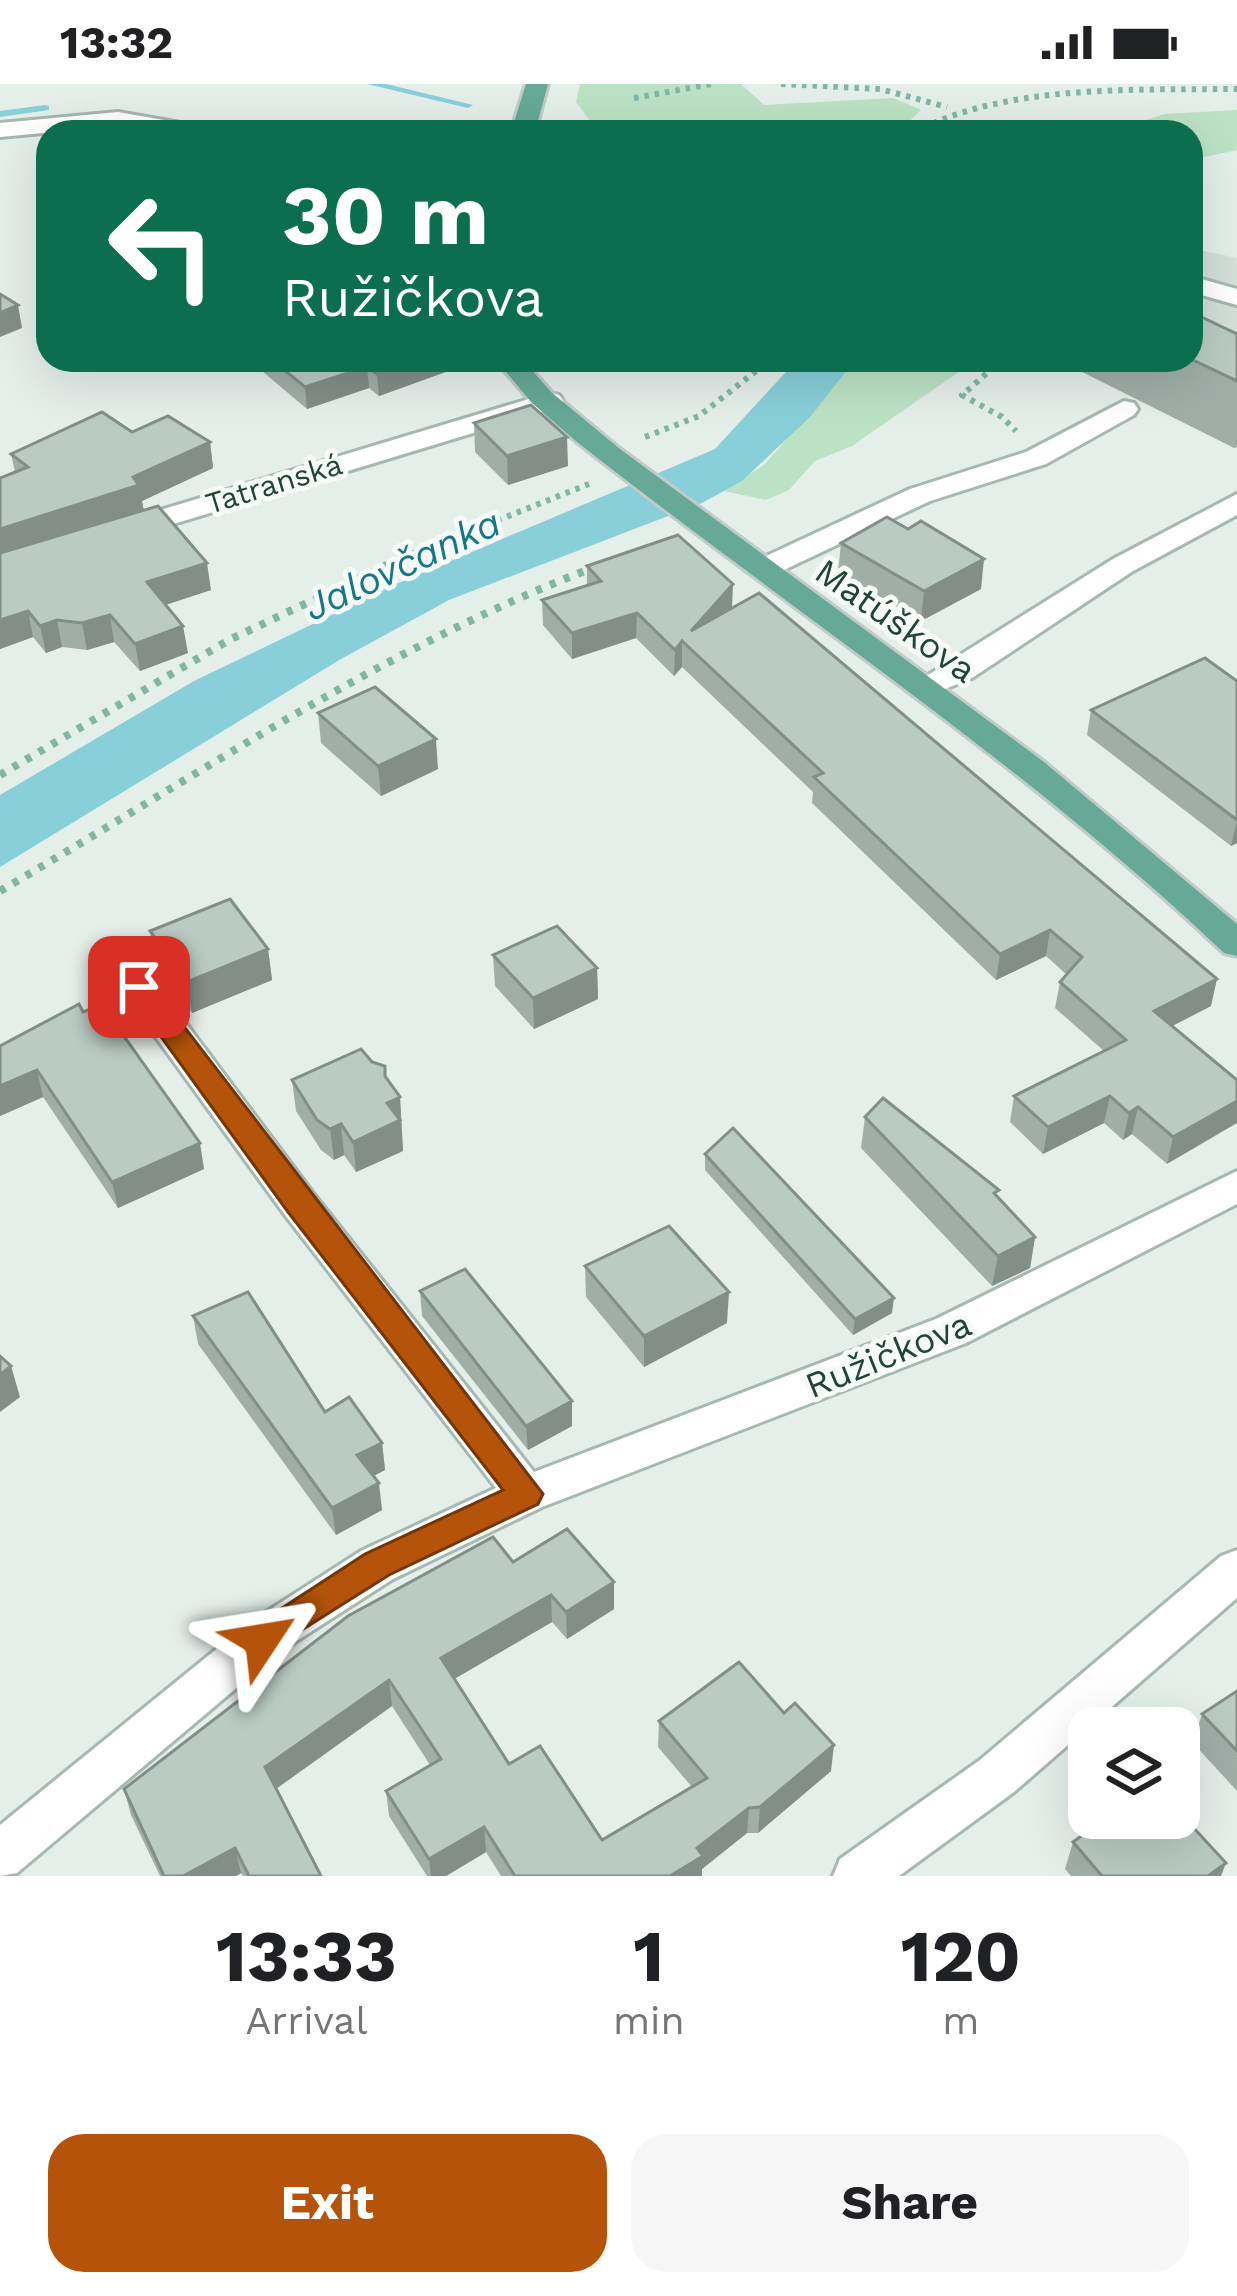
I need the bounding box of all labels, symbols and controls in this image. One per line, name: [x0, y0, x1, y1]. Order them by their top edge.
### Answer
text: 13:32: [60, 16, 173, 69]
text: 30 m: [282, 166, 489, 264]
icon: left: [84, 168, 240, 324]
text: Ružičkova: [282, 266, 544, 329]
street label: Tatranská: [201, 446, 346, 521]
water label: Jalovčanka: [297, 499, 508, 630]
street label: Matúškova: [807, 550, 984, 691]
pin: [88, 936, 190, 1038]
icon: arrive: [106, 954, 172, 1020]
street label: Ružičkova: [800, 1303, 977, 1407]
position arrow: [199, 1577, 325, 1703]
map controls: [1068, 1707, 1200, 1839]
button: layers: [1068, 1707, 1200, 1839]
text: 13:33: [216, 1914, 397, 1998]
text: 1: [633, 1914, 664, 1998]
text: 120: [901, 1914, 1021, 1998]
text: Arrival: [246, 1998, 367, 2043]
text: min: [613, 1998, 685, 2043]
text: m: [942, 1998, 979, 2043]
button: Exit: [48, 2134, 607, 2272]
button: Share: [631, 2134, 1189, 2272]

